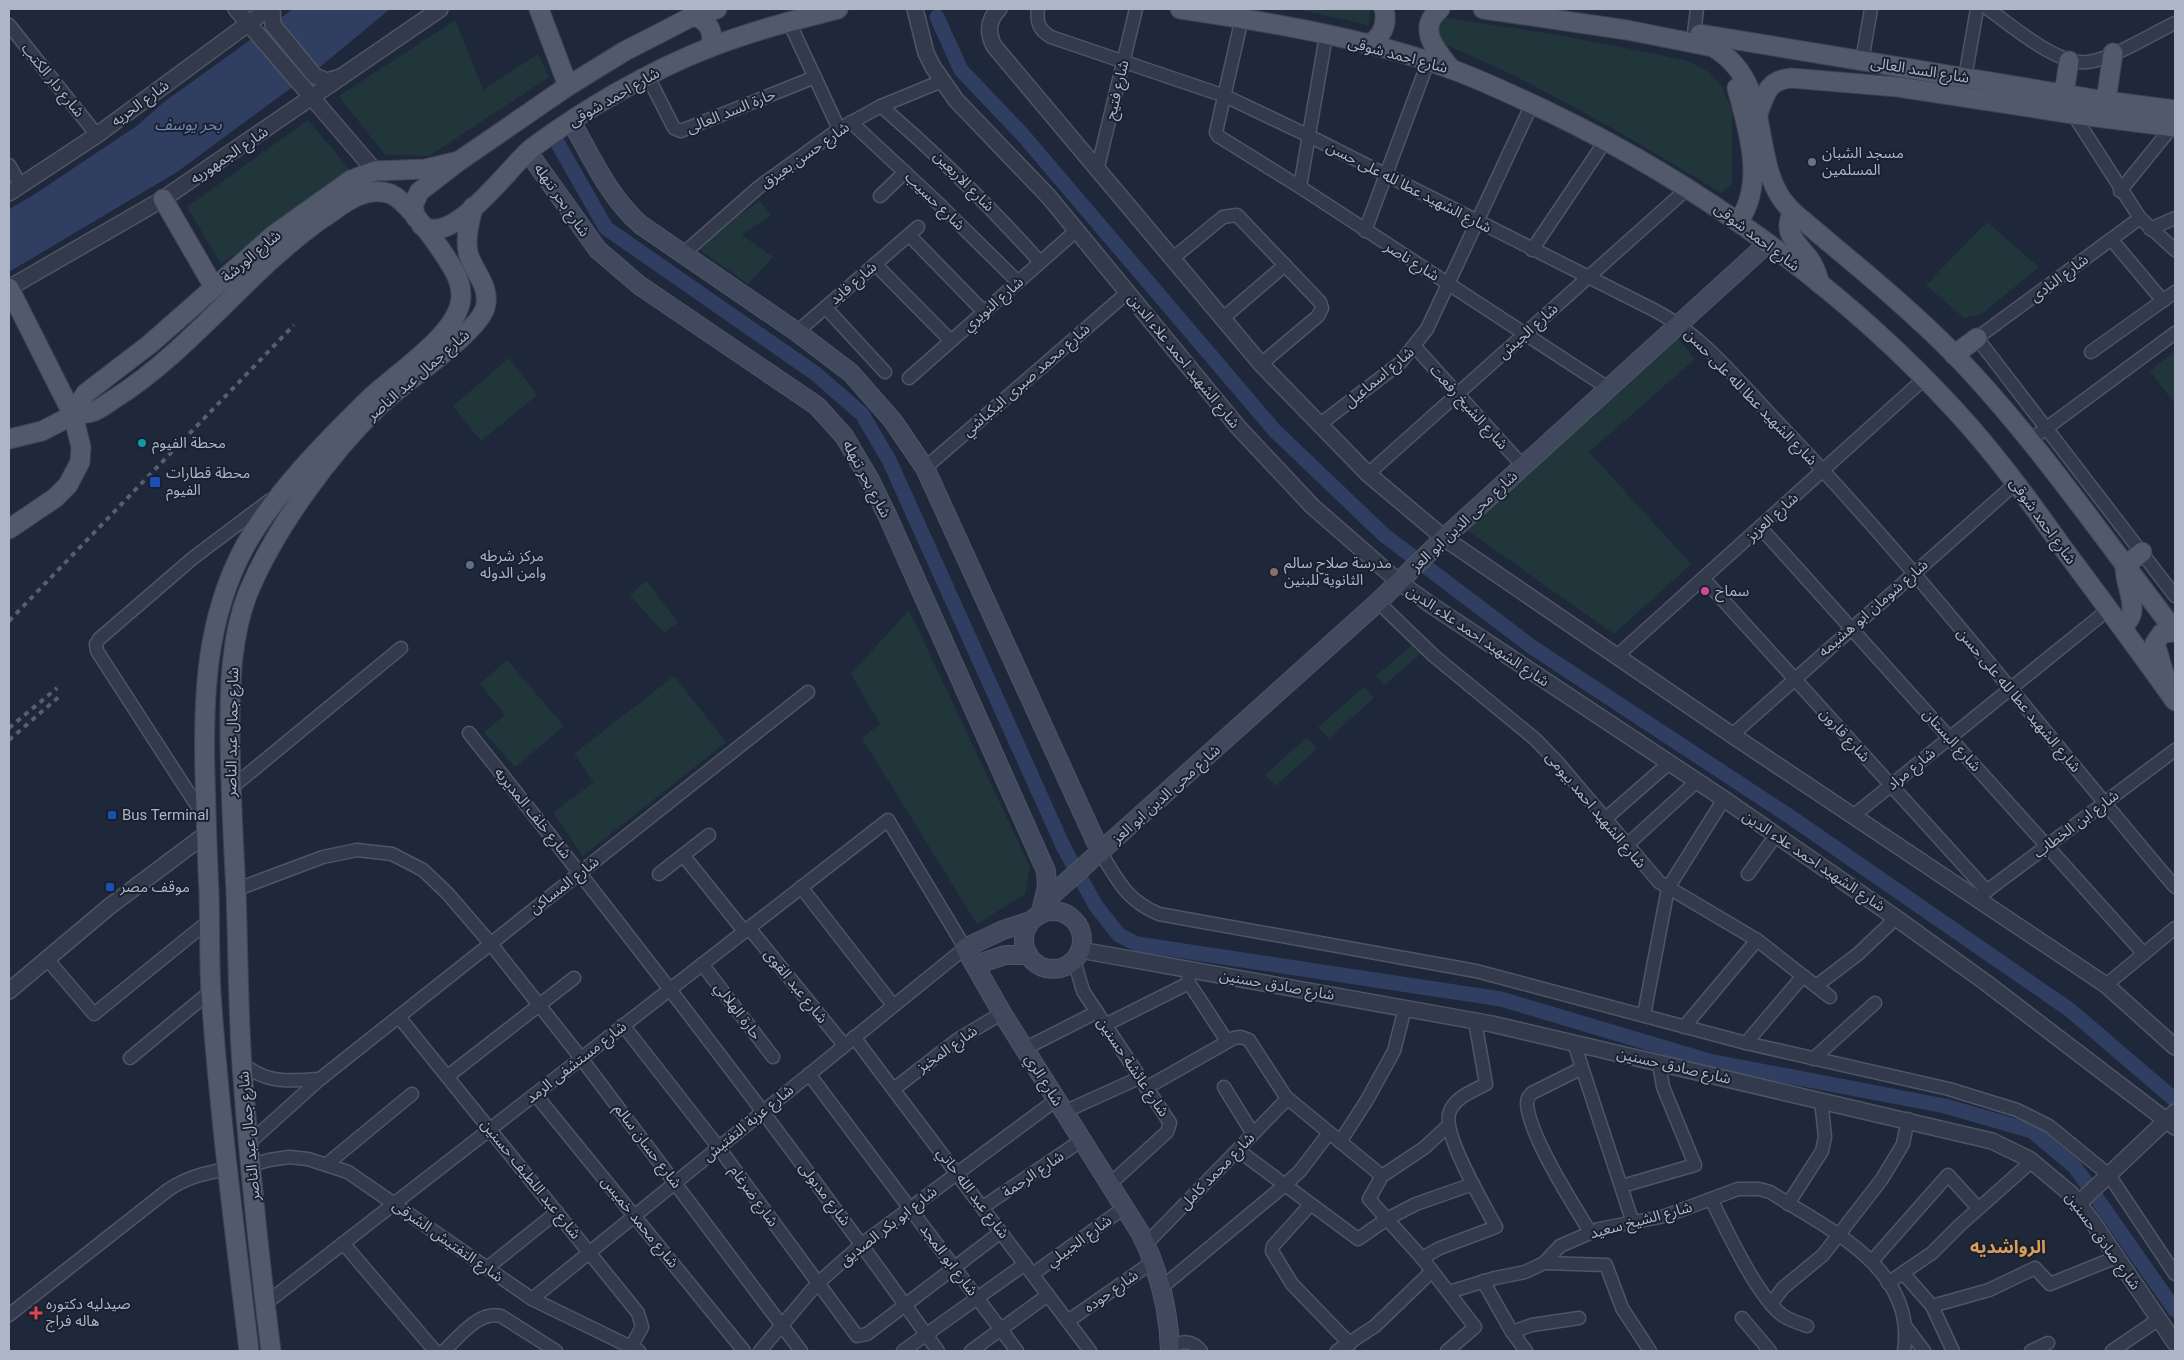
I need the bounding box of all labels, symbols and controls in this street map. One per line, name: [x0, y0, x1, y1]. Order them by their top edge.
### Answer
street label: شارع احمد شوقى: [1345, 33, 1450, 80]
street label: شارع دار الكتب: [15, 39, 88, 123]
street label: شارع السد العالى: [1869, 53, 1971, 90]
street label: شارع فتيح: [1101, 58, 1136, 122]
street label: شارع احمد شوقى: [565, 64, 665, 133]
street label: شارع الحريه: [108, 76, 174, 132]
street label: حارة السد العالى: [684, 85, 778, 137]
water label: بحر يوسف: [154, 115, 222, 134]
street label: شارع حسن بعيزق: [757, 118, 855, 195]
street label: شارع الجمهوريه: [187, 122, 273, 190]
street label: شارع الشهيد عطا لله على حسن: [1322, 137, 1495, 239]
place label: مسجد الشبان المسلمين: [1822, 144, 1904, 179]
street label: شارع الاربعين: [928, 147, 998, 217]
marker: مسجد الشبان المسلمين: [1806, 156, 1818, 168]
street label: شارع بحر تنهله: [528, 160, 594, 242]
street label: شارع حسيب: [899, 168, 969, 236]
street label: شارع احمد شوقى: [1709, 199, 1803, 278]
street label: شارع الورشة: [218, 226, 286, 288]
street label: شارع ناصر: [1379, 237, 1443, 287]
street label: شارع النادى: [2026, 250, 2094, 308]
street label: شارع فايد: [826, 258, 882, 311]
street label: شارع النويري: [959, 273, 1029, 337]
street label: شارع الشهيد احمد علاء الدين: [1122, 290, 1244, 434]
street label: شارع الجيش: [1494, 299, 1564, 365]
street label: شارع محمد صبرى البكباشي: [959, 320, 1096, 443]
street label: شارع جمال عبد الناصر: [362, 325, 475, 427]
street label: شارع الشهيد عطا لله على حسن: [1679, 325, 1821, 471]
street label: شارع اسماعيل: [1340, 343, 1420, 414]
street label: شارع الشيخ رفعت: [1424, 361, 1512, 455]
place label: محطة الفيوم: [152, 434, 226, 454]
marker: محطة الفيوم: [136, 437, 148, 449]
street label: شارع بحر تنهله: [836, 437, 895, 522]
place label: محطة قطارات الفيوم: [166, 464, 250, 501]
street label: شارع محى الدين ابو العز: [1406, 467, 1523, 578]
street label: شارع احمد شوقى: [2003, 474, 2080, 570]
marker: محطة قطارات الفيوم: [148, 475, 162, 489]
street label: شارع العزيز: [1741, 489, 1804, 548]
place label: مركز شرطه وامن الدوله: [480, 547, 546, 582]
place label: مدرسة صلاح سالم الثانوية للبنين: [1284, 554, 1392, 589]
street label: شارع شومان ابو هشيمه: [1815, 555, 1934, 663]
marker: مركز شرطه وامن الدوله: [464, 559, 476, 571]
marker: مدرسة صلاح سالم الثانوية للبنين: [1268, 566, 1280, 578]
street label: شارع الشهيد احمد علاء الدين: [1402, 582, 1553, 693]
place label: سماح: [1715, 582, 1750, 603]
marker: سماح: [1699, 585, 1711, 597]
street label: شارع الشهيد عطا لله على حسن: [1951, 624, 2085, 778]
street label: شارع جمال عبد الناصر: [222, 667, 245, 798]
street label: شارع قارون: [1814, 704, 1874, 768]
street label: شارع البستان: [1917, 705, 1985, 777]
street label: شارع محى الدين ابو العز: [1107, 741, 1226, 850]
street label: شارع مراد: [1883, 744, 1941, 796]
street label: شارع الشهيد احمد بيومى: [1540, 748, 1650, 874]
street label: شارع خلف المديريه: [488, 764, 575, 864]
street label: شارع ابن الخطاب: [2030, 786, 2124, 864]
place label: Bus Terminal: [122, 806, 209, 824]
street label: شارع الشهيد احمد علاء الدين: [1738, 807, 1889, 918]
marker: Bus Terminal: [106, 809, 118, 821]
street label: شارع المساكن: [526, 852, 604, 920]
place label: موقف مصر: [119, 878, 190, 896]
marker: موقف مصر: [104, 881, 116, 893]
street label: شارع عبد القوى: [758, 945, 832, 1029]
street label: شارع صادق حسنين: [1217, 966, 1336, 1007]
street label: حارة الهلالي: [709, 979, 765, 1045]
street label: شارع عائشة حسنين: [1091, 1014, 1173, 1122]
street label: شارع مستشفى الرمد: [522, 1017, 632, 1109]
street label: شارع المخبز: [912, 1021, 983, 1079]
street label: شارع صادق حسنين: [1614, 1044, 1733, 1091]
street label: شارع الري: [1019, 1051, 1067, 1111]
street label: شارع جمال عبد الناصر: [234, 1070, 267, 1202]
street label: شارع عزبة التفتيش: [699, 1081, 799, 1167]
street label: شارع حسان سالم: [608, 1100, 686, 1194]
street label: شارع عبد اللطيف حسنين: [475, 1115, 585, 1245]
street label: شارع محمد كامل: [1176, 1129, 1261, 1215]
street label: شارع عبد الله حاتي: [931, 1144, 1013, 1244]
street label: شارع الرحمة: [999, 1147, 1069, 1204]
street label: شارع مدبولى: [793, 1159, 855, 1231]
street label: شارع ضرغام: [723, 1162, 782, 1232]
street label: شارع محمد خميس: [595, 1172, 683, 1274]
street label: شارع ابو بكر الصديق: [836, 1182, 942, 1272]
street label: شارع صادق حسنين: [2059, 1189, 2145, 1295]
street label: شارع التفتيش الشرقى: [388, 1196, 507, 1288]
street label: شارع الشيخ سعيد: [1588, 1198, 1695, 1245]
street label: شارع الجبيلي: [1043, 1211, 1117, 1273]
street label: شارع ابو المجد: [914, 1221, 982, 1301]
district label: الرواشديه: [1970, 1236, 2046, 1258]
street label: شارع حوده: [1080, 1266, 1144, 1319]
place label: صيدليه دكتوره هاله فراج: [46, 1295, 131, 1333]
marker: صيدليه دكتوره هاله فراج: [30, 1307, 42, 1319]

